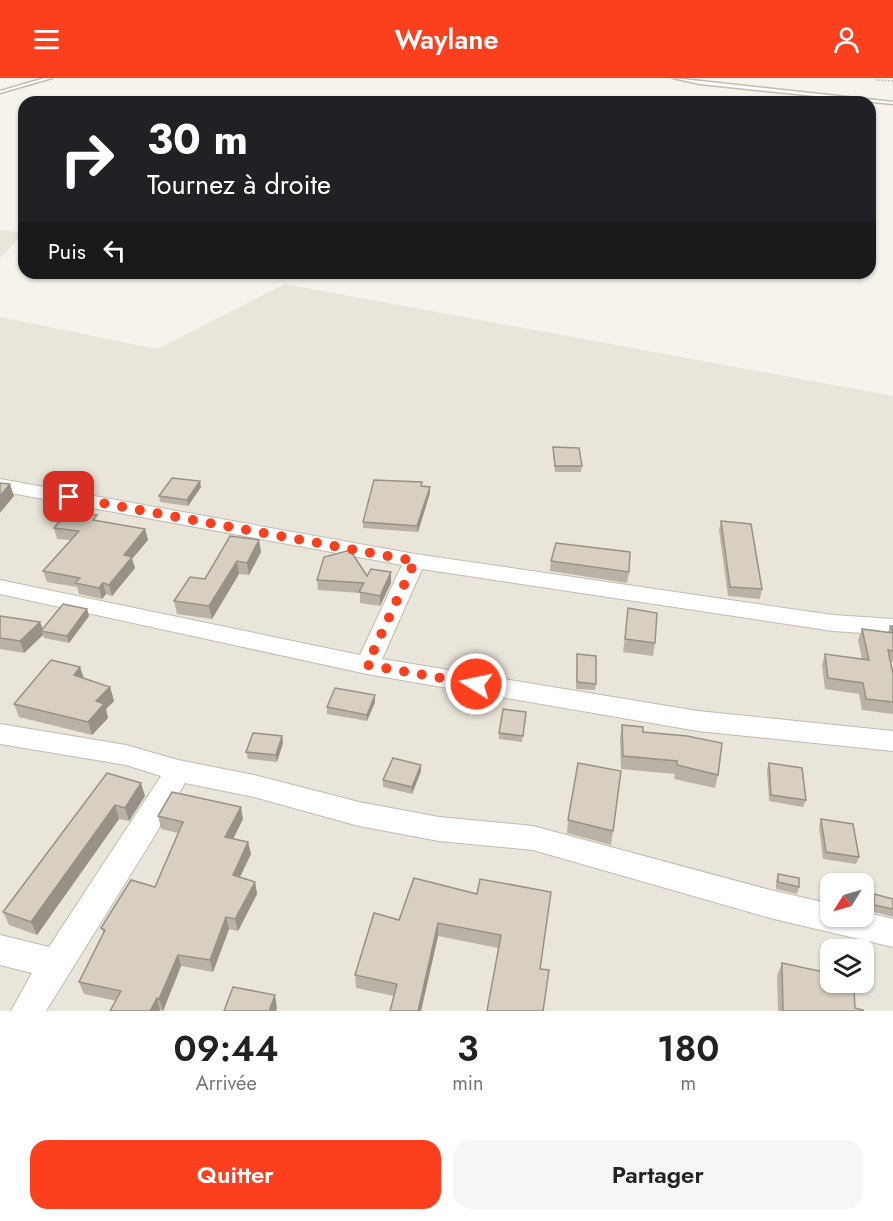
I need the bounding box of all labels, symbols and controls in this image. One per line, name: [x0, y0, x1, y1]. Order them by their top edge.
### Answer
text: Waylane: [395, 20, 498, 59]
icon: menu: [30, 23, 63, 56]
icon: person: [830, 23, 863, 56]
text: 30 m: [147, 109, 248, 170]
icon: right: [48, 120, 126, 198]
text: Tournez à droite: [147, 165, 331, 204]
icon: left: [98, 234, 131, 267]
text: Puis: [48, 235, 86, 267]
pin: [43, 471, 94, 522]
icon: arrive: [52, 480, 85, 513]
position arrow: [444, 652, 508, 716]
north arrow: [820, 873, 874, 927]
map controls: [820, 873, 874, 993]
button: layers: [820, 939, 874, 993]
text: 09:44: [173, 1022, 279, 1074]
text: 3: [457, 1022, 479, 1074]
text: 180: [657, 1022, 719, 1074]
text: Arrivée: [195, 1069, 257, 1098]
text: min: [452, 1069, 483, 1098]
text: m: [680, 1069, 696, 1098]
button: Quitter: [30, 1140, 441, 1209]
button: Partager: [453, 1140, 863, 1209]

